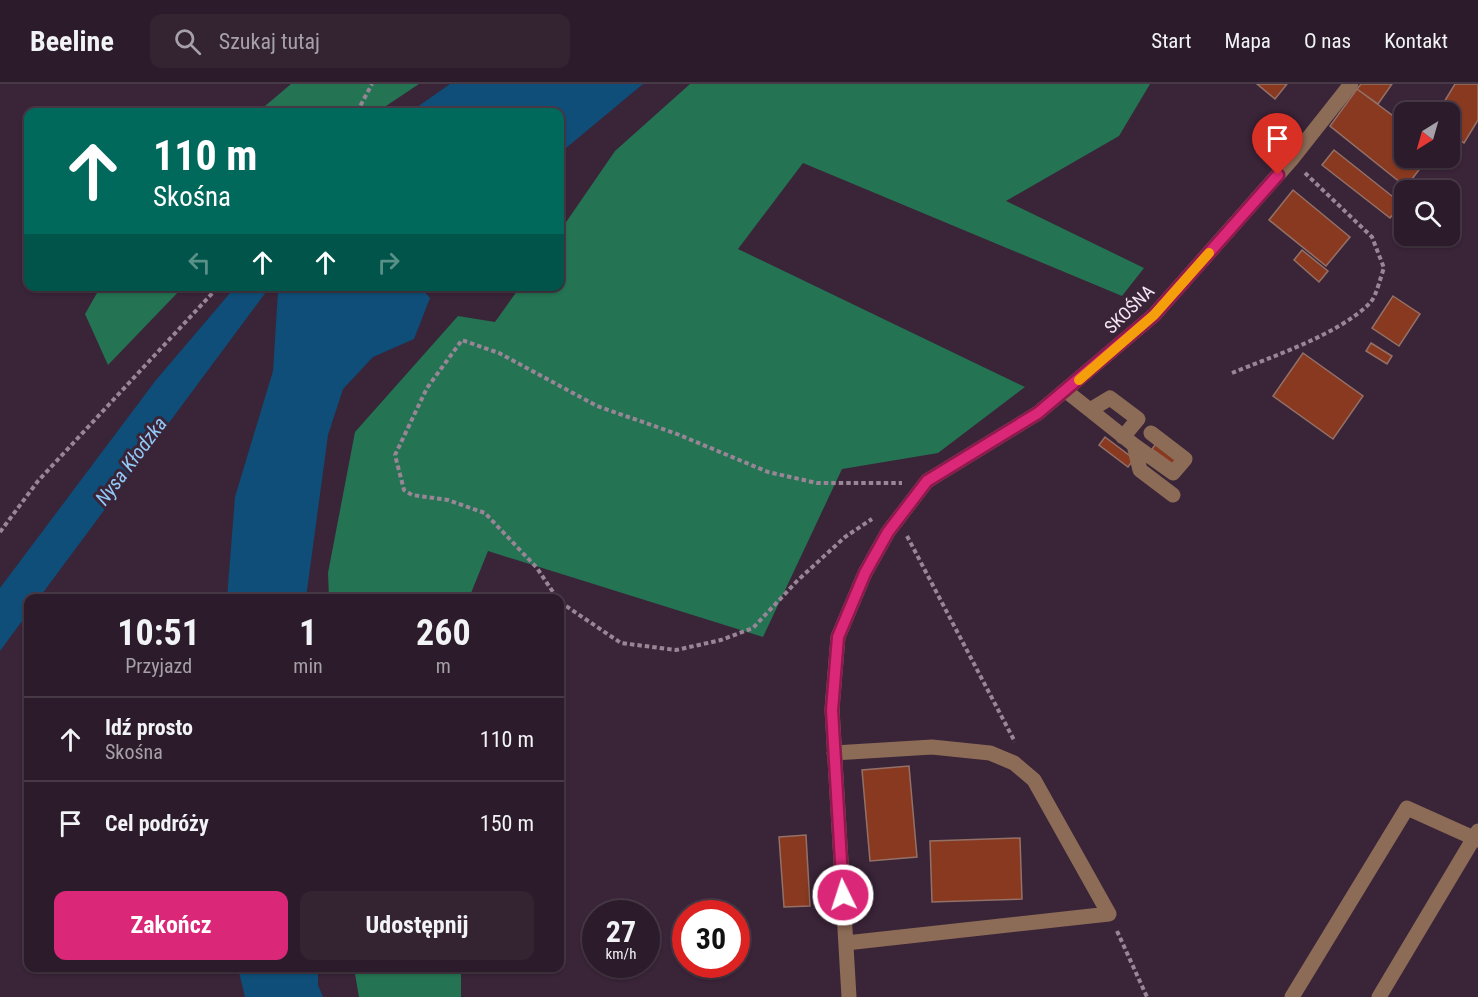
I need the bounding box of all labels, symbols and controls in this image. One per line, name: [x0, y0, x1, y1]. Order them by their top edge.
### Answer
search box: [150, 14, 570, 68]
text: Beeline: [30, 25, 114, 58]
icon: search: [171, 25, 204, 58]
text: Szukaj tutaj: [219, 29, 320, 54]
text: Start: [1151, 29, 1192, 53]
text: Mapa: [1225, 29, 1271, 53]
text: O nas: [1304, 29, 1351, 53]
text: Kontakt: [1384, 29, 1448, 53]
north arrow: [1394, 102, 1460, 168]
map controls: [1394, 102, 1460, 246]
pin: [1252, 113, 1303, 175]
icon: arrive: [1261, 122, 1294, 155]
text: 110 m: [153, 131, 258, 180]
icon: ahead: [54, 132, 132, 210]
button: search: [1394, 180, 1460, 246]
text: Skośna: [153, 181, 231, 213]
icon: left: [183, 246, 216, 279]
icon: ahead: [246, 246, 279, 279]
icon: ahead: [309, 246, 342, 279]
icon: right: [372, 246, 405, 279]
street label: SKOŚNA: [1100, 280, 1159, 338]
water label: Nysa Kłodzka: [90, 412, 172, 510]
text: 10:51: [117, 612, 200, 654]
text: 1: [299, 612, 317, 654]
text: 260: [416, 612, 471, 654]
text: Przyjazd: [125, 654, 192, 678]
text: min: [293, 654, 323, 678]
text: m: [436, 654, 451, 678]
text: Idź prosto: [105, 715, 193, 740]
icon: ahead: [54, 723, 87, 756]
text: 110 m: [480, 727, 534, 752]
text: Skośna: [105, 740, 163, 764]
icon: arrive: [54, 807, 87, 840]
text: Cel podróży: [105, 811, 209, 836]
text: 150 m: [480, 811, 534, 836]
position arrow: [811, 863, 875, 927]
button: Zakończ: [54, 891, 288, 960]
button: Udostępnij: [300, 891, 534, 960]
speed limit sign: 30: [672, 900, 750, 978]
text: 27: [606, 914, 636, 949]
text: km/h: [606, 945, 636, 963]

